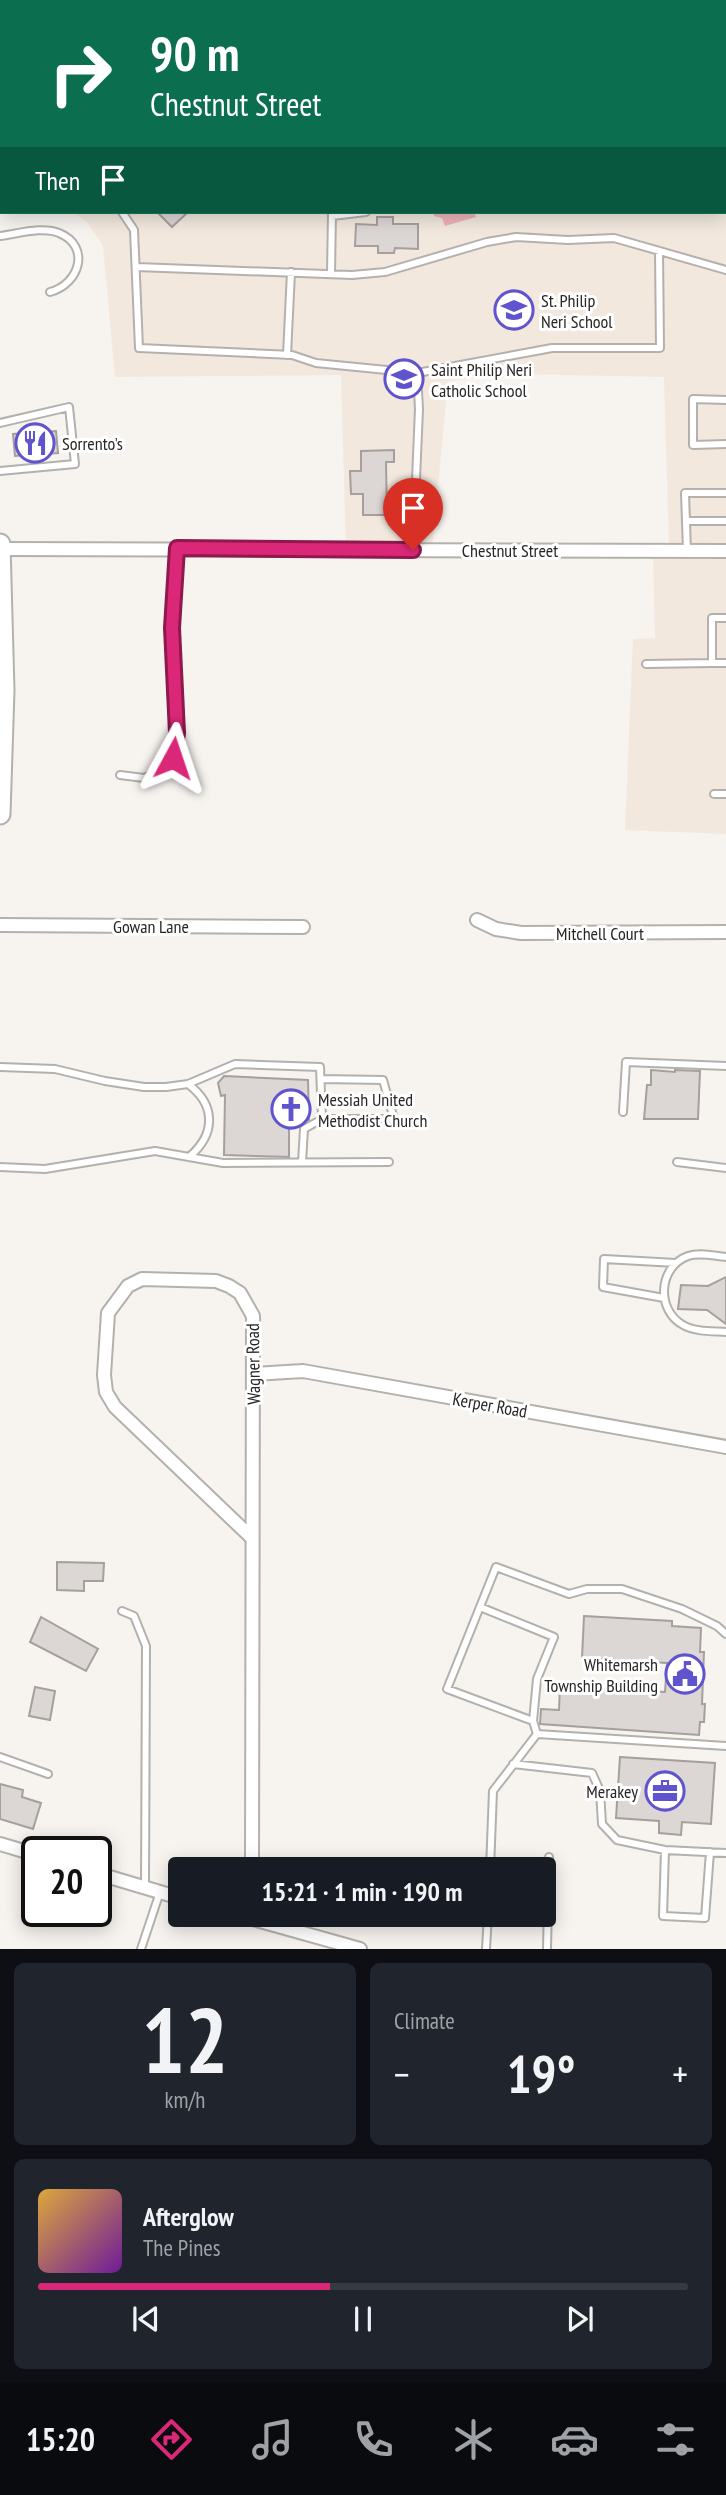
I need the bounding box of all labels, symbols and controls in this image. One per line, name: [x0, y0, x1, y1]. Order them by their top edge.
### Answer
text: 90 m: [150, 21, 239, 85]
icon: right: [35, 28, 126, 119]
text: Chestnut Street: [150, 83, 321, 125]
icon: arrive: [94, 161, 132, 199]
text: Then: [35, 164, 80, 197]
school or university icon: St. Philip Neri School: [493, 289, 535, 331]
place label: St. Philip Neri School: [541, 289, 613, 333]
school or university icon: Saint Philip Neri Catholic School: [383, 358, 425, 400]
place label: Saint Philip Neri Catholic School: [431, 358, 532, 402]
restaurant icon: Sorrento's: [14, 422, 56, 464]
place label: Sorrento's: [62, 432, 123, 455]
pin: [383, 478, 443, 550]
icon: arrive: [394, 489, 432, 527]
street label: Chestnut Street: [462, 539, 558, 562]
position arrow: [136, 721, 210, 795]
street label: Gowan Lane: [113, 915, 189, 938]
street label: Mitchell Court: [556, 922, 644, 945]
church icon: Messiah United Methodist Church: [270, 1088, 312, 1130]
place label: Messiah United Methodist Church: [318, 1088, 427, 1132]
street label: Wagner Road: [241, 1323, 265, 1405]
street label: Kerper Road: [451, 1387, 529, 1423]
place label: Whitemarsh Township Building: [544, 1653, 658, 1697]
public building icon: Whitemarsh Township Building: [664, 1653, 706, 1695]
office icon: Merakey: [644, 1770, 686, 1812]
place label: Merakey: [586, 1780, 638, 1803]
speed limit sign: 20: [21, 1836, 112, 1927]
text: 15:21 · 1 min · 190 m: [262, 1875, 462, 1908]
text: 12: [142, 1980, 229, 2098]
text: Climate: [394, 2006, 455, 2035]
text: 19°: [507, 2040, 575, 2107]
text: −: [394, 2049, 410, 2098]
text: +: [672, 2049, 688, 2098]
text: km/h: [165, 2085, 205, 2114]
text: Afterglow: [143, 2200, 234, 2233]
text: The Pines: [143, 2233, 221, 2262]
icon: previous: [127, 2300, 165, 2338]
icon: pause: [344, 2300, 382, 2338]
icon: next: [561, 2300, 599, 2338]
icon: directions: [147, 2415, 196, 2464]
icon: music: [248, 2415, 297, 2464]
icon: phone: [349, 2415, 398, 2464]
icon: climate: [449, 2415, 498, 2464]
icon: car: [550, 2415, 599, 2464]
icon: filters: [651, 2415, 700, 2464]
text: 15:20: [26, 2418, 95, 2460]

